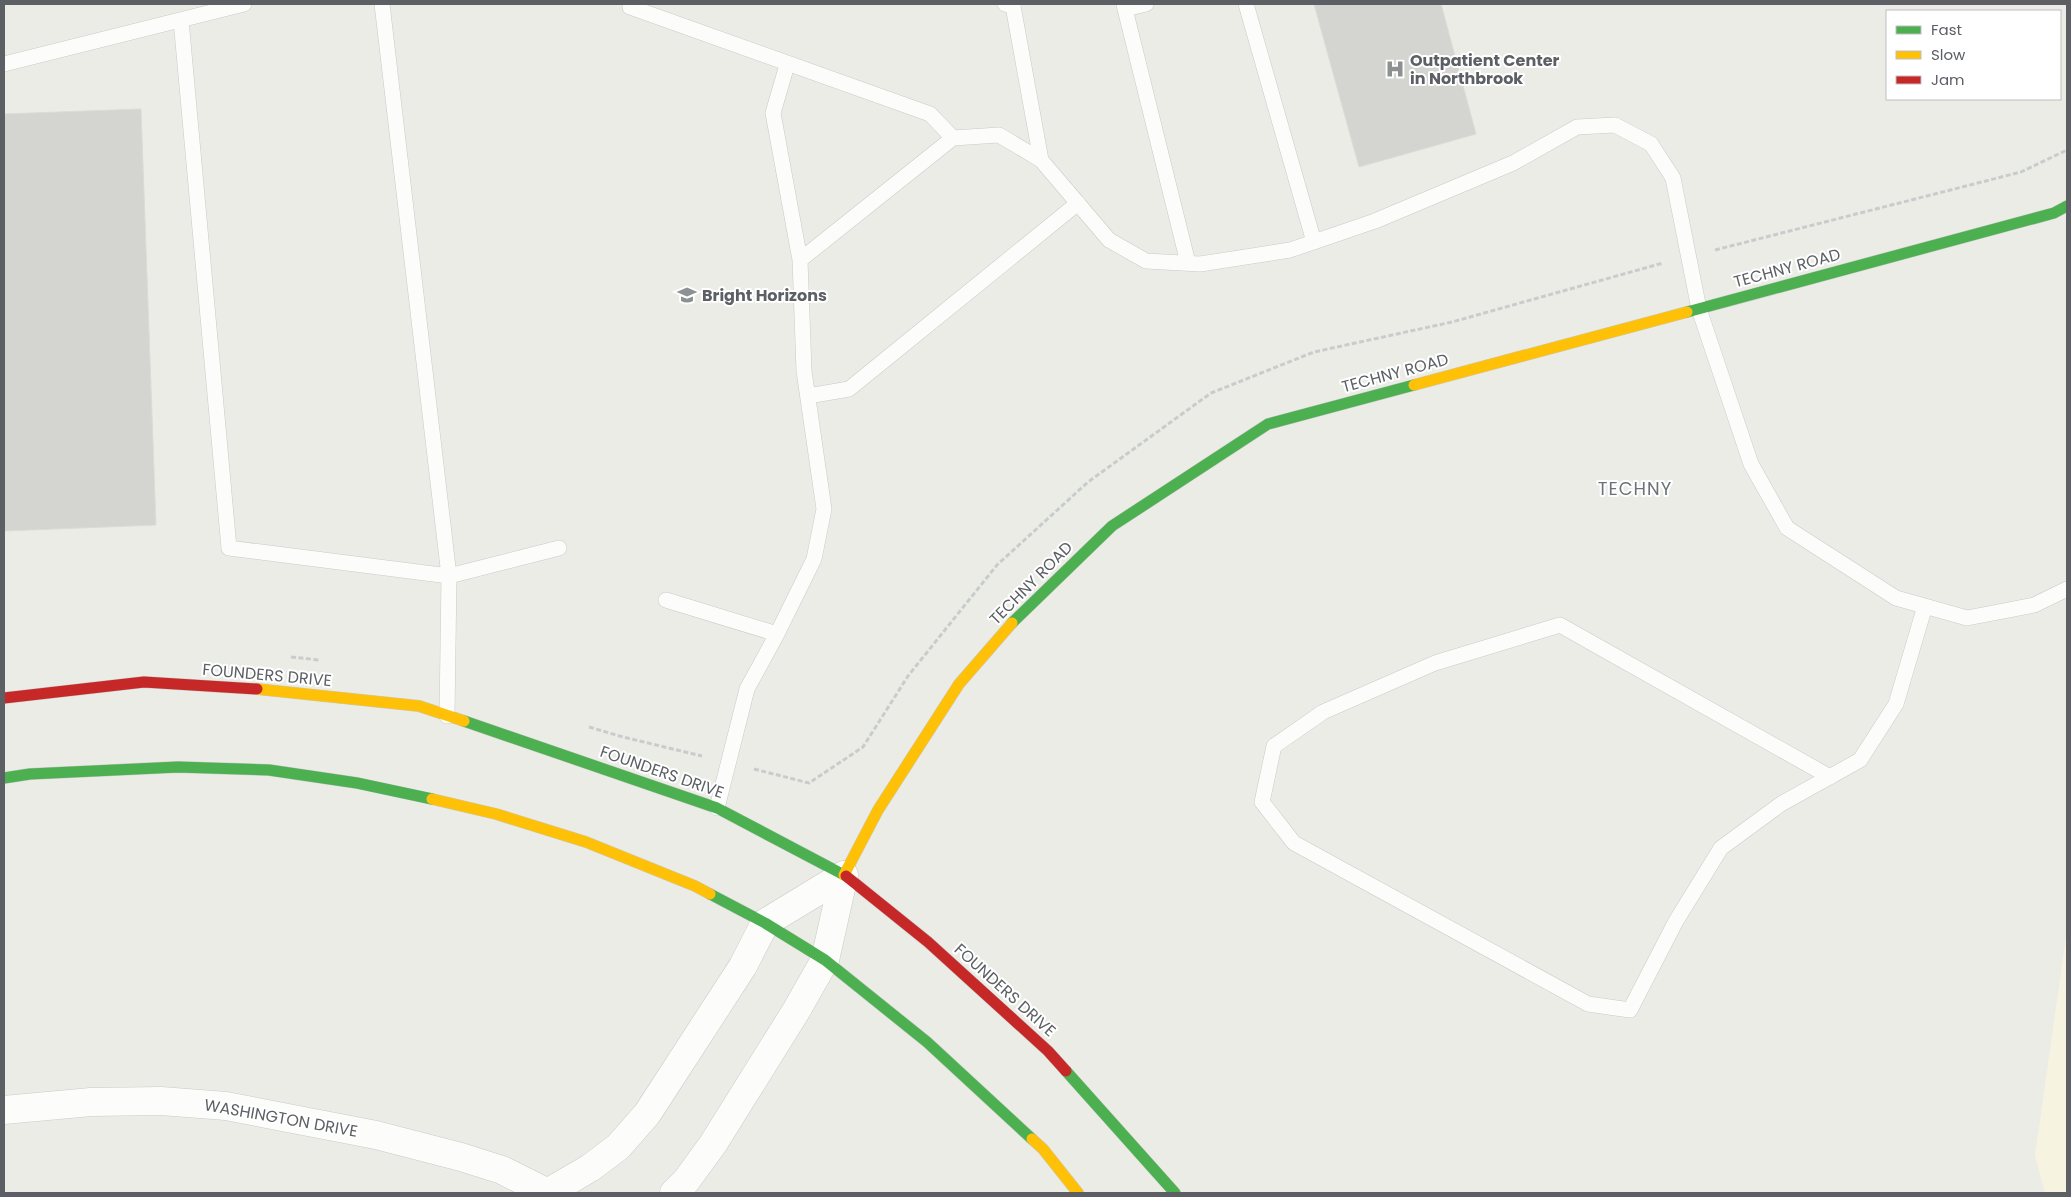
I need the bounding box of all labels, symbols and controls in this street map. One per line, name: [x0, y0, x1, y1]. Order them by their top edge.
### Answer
legend: [1886, 10, 2061, 100]
text: Fast: [1931, 19, 1962, 40]
text: Slow: [1931, 44, 1966, 65]
place label: Outpatient Center in Northbrook: [1410, 49, 1560, 90]
hospital icon: Outpatient Center in Northbrook: [1384, 58, 1406, 80]
text: Jam: [1931, 69, 1965, 90]
street label: TECHNY ROAD: [1731, 243, 1843, 293]
school or university icon: Bright Horizons: [676, 284, 698, 306]
place label: Bright Horizons: [702, 284, 827, 307]
street label: TECHNY ROAD: [1339, 348, 1451, 398]
district label: TECHNY: [1598, 476, 1672, 501]
street label: TECHNY ROAD: [984, 536, 1078, 630]
street label: FOUNDERS DRIVE: [201, 658, 333, 692]
street label: FOUNDERS DRIVE: [597, 740, 727, 804]
street label: FOUNDERS DRIVE: [949, 938, 1061, 1042]
street label: WASHINGTON DRIVE: [203, 1093, 359, 1143]

